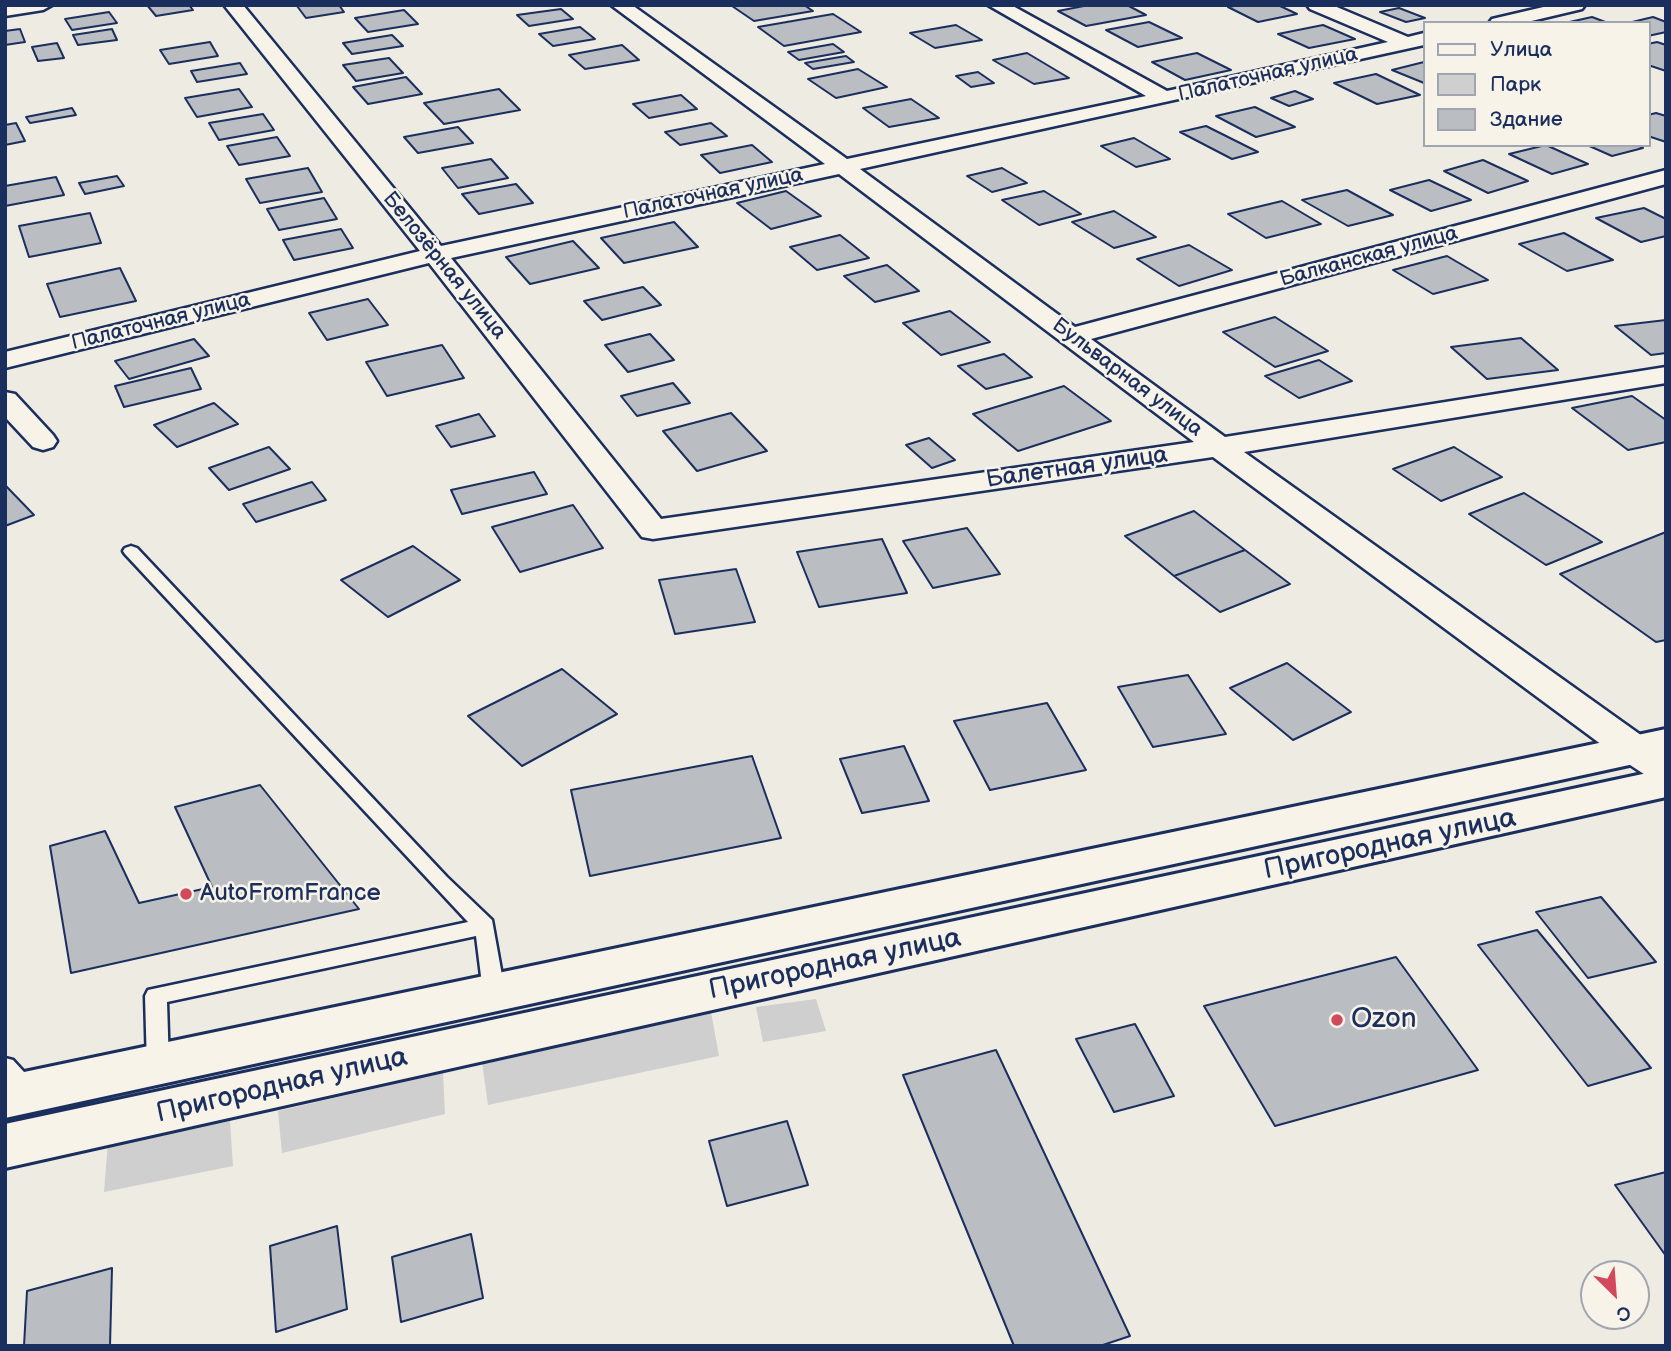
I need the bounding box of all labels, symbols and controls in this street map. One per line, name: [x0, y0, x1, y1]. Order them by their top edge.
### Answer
legend: [1422, 21, 1650, 147]
text: Улица: [1490, 37, 1552, 62]
street label: Палаточная улица: [1176, 42, 1360, 108]
text: Парк: [1490, 72, 1541, 97]
text: Здание: [1490, 107, 1563, 132]
street label: Палаточная улица: [621, 163, 805, 225]
street label: Белозёрная улица: [377, 187, 511, 345]
street label: Балканская улица: [1277, 221, 1461, 293]
street label: Палаточная улица: [69, 288, 253, 356]
street label: Бульварная улица: [1047, 313, 1207, 443]
street label: Балетная улица: [984, 441, 1170, 495]
street label: Пригородная улица: [1261, 802, 1519, 888]
place label: AutoFromFrance: [200, 880, 381, 908]
marker: AutoFromFrance: [178, 886, 194, 902]
street label: Пригородная улица: [706, 922, 964, 1008]
place label: Ozon: [1351, 1003, 1417, 1037]
marker: Ozon: [1329, 1012, 1345, 1028]
street label: Пригородная улица: [153, 1041, 411, 1131]
north arrow: [1580, 1260, 1650, 1330]
text: С: [1612, 1299, 1634, 1326]

